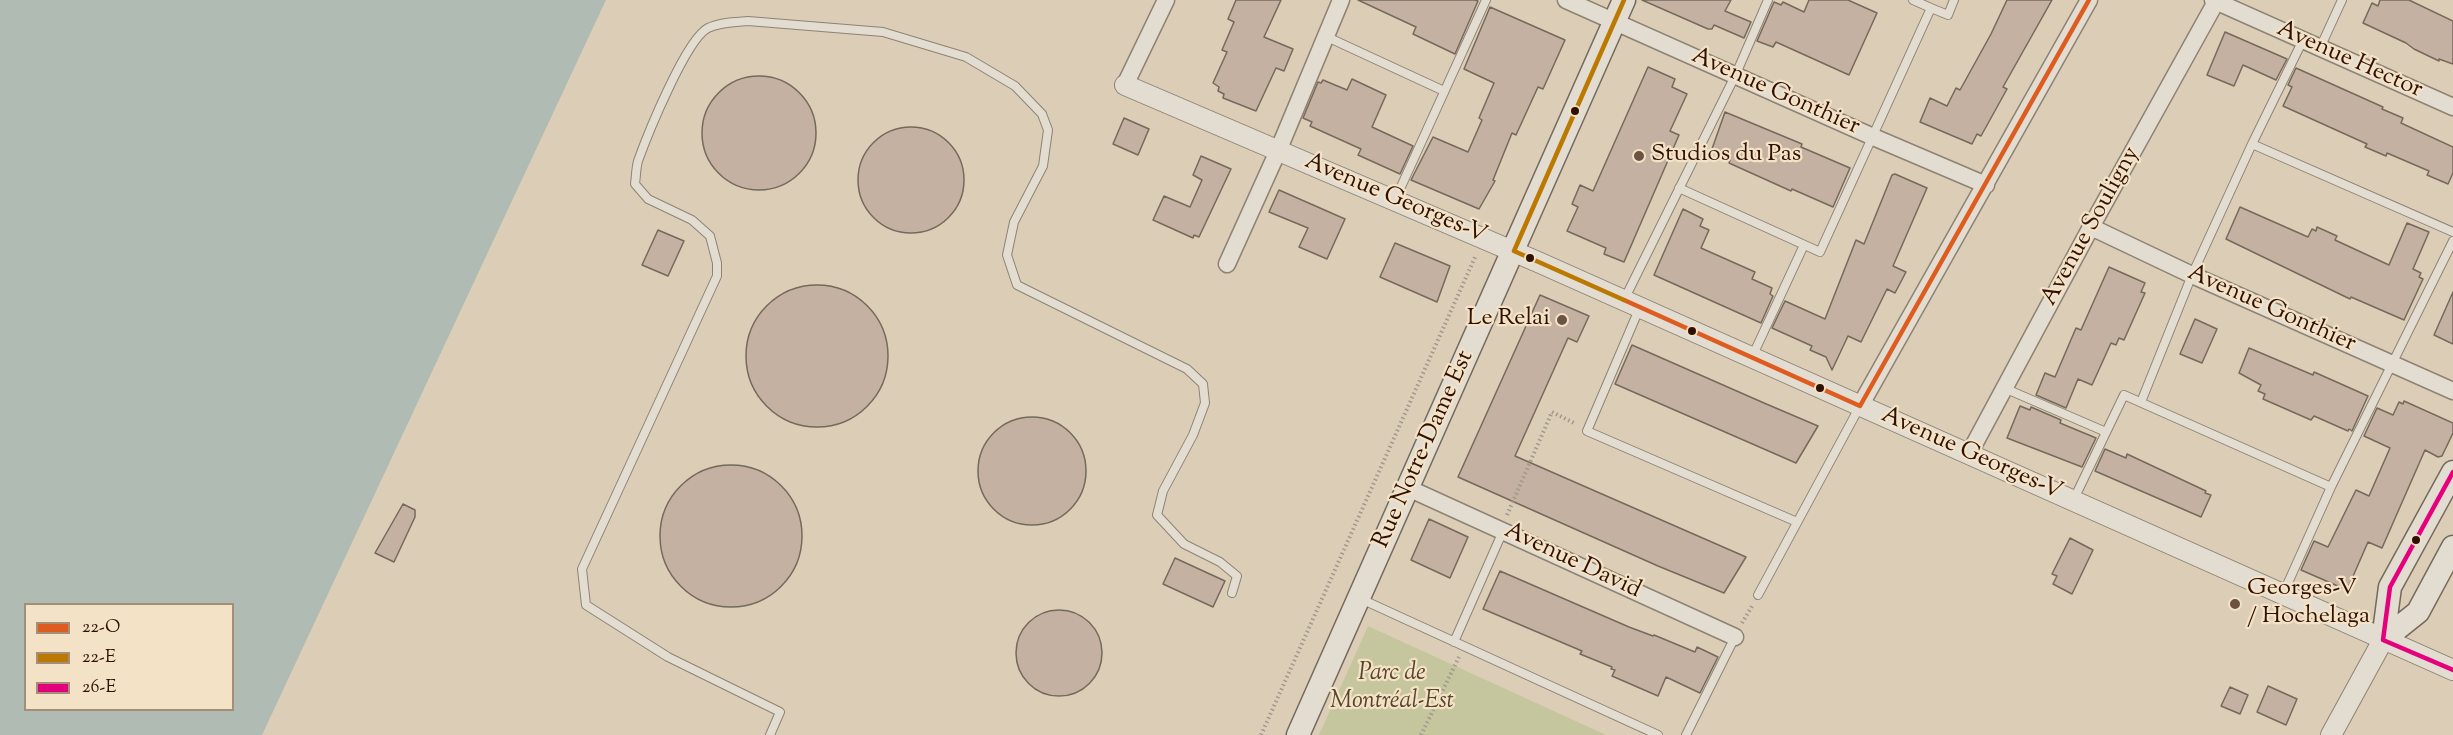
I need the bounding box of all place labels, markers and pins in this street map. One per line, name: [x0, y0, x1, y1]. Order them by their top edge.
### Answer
unlabelled marker: [1569, 105, 1581, 117]
place label: Studios du Pas: [1651, 142, 1801, 170]
marker: Studios du Pas: [1632, 149, 1646, 163]
unlabelled marker: [1524, 252, 1536, 264]
place label: Le Relai: [1467, 306, 1550, 334]
marker: Le Relai: [1555, 313, 1569, 327]
unlabelled marker: [1686, 325, 1698, 337]
unlabelled marker: [1814, 382, 1826, 394]
unlabelled marker: [2410, 534, 2422, 546]
place label: Georges-V / Hochelaga: [2247, 576, 2370, 632]
marker: Georges-V / Hochelaga: [2228, 597, 2242, 611]

